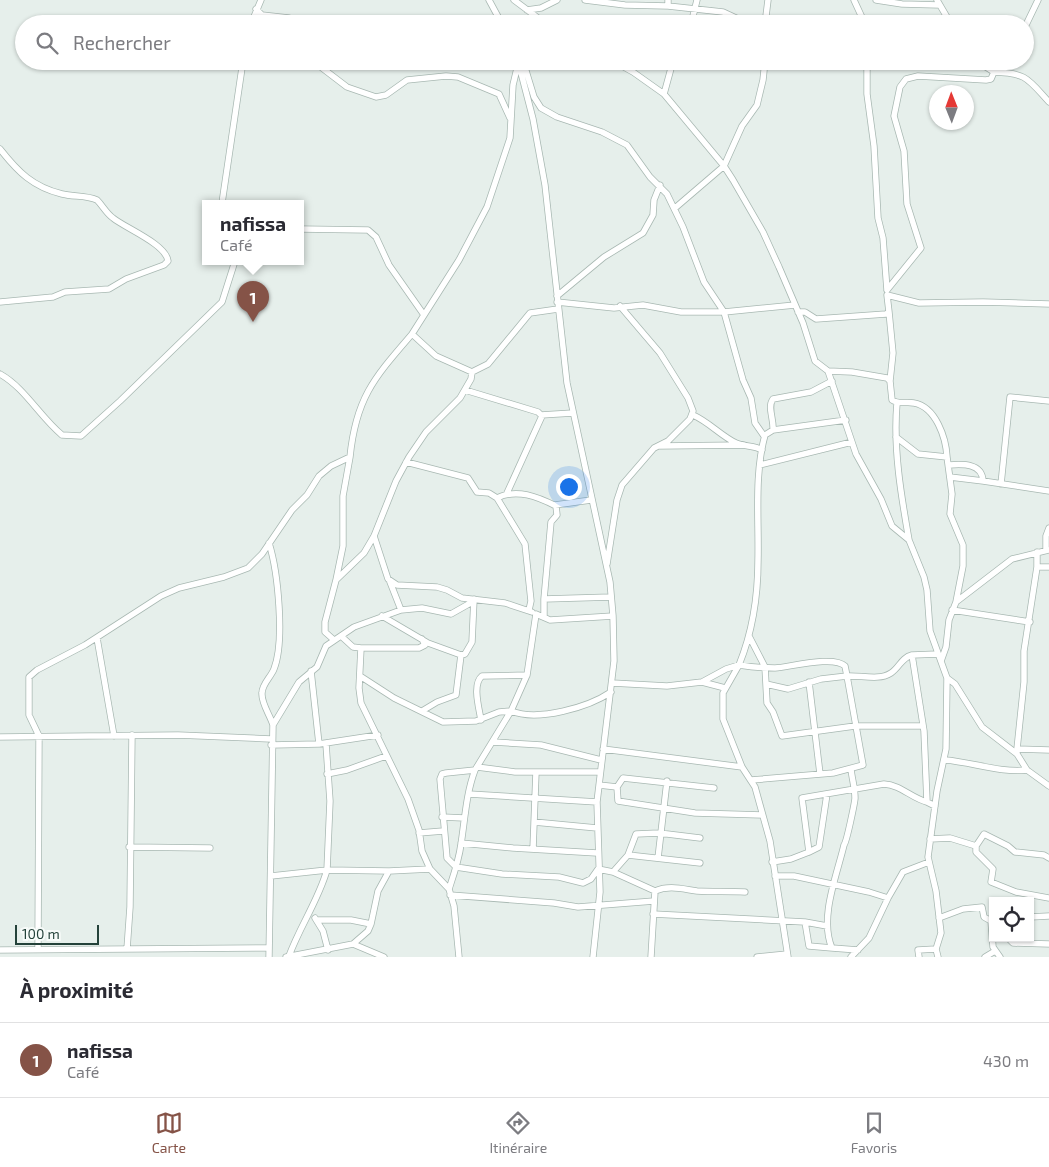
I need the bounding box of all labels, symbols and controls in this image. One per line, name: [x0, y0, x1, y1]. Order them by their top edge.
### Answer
search box: [15, 15, 1034, 70]
icon: search: [33, 29, 61, 57]
text: Rechercher: [73, 31, 171, 54]
north arrow: [929, 85, 974, 130]
popup: [202, 200, 304, 265]
text: nafissa: [220, 212, 286, 235]
text: Café: [220, 235, 252, 254]
pin: 1: [237, 281, 269, 322]
your location: [556, 474, 582, 500]
map controls: [989, 897, 1034, 942]
button: locate: [989, 897, 1034, 942]
scale bar: [15, 922, 99, 945]
text: 100 m: [22, 925, 60, 942]
text: À proximité: [20, 977, 134, 1002]
text: nafissa: [67, 1039, 133, 1062]
text: 1: [33, 1051, 39, 1070]
text: 430 m: [983, 1051, 1029, 1070]
text: Café: [67, 1062, 99, 1081]
tab: Carte: [152, 1109, 186, 1156]
tab: Itinéraire: [489, 1109, 547, 1156]
tab: Favoris: [851, 1109, 897, 1156]

